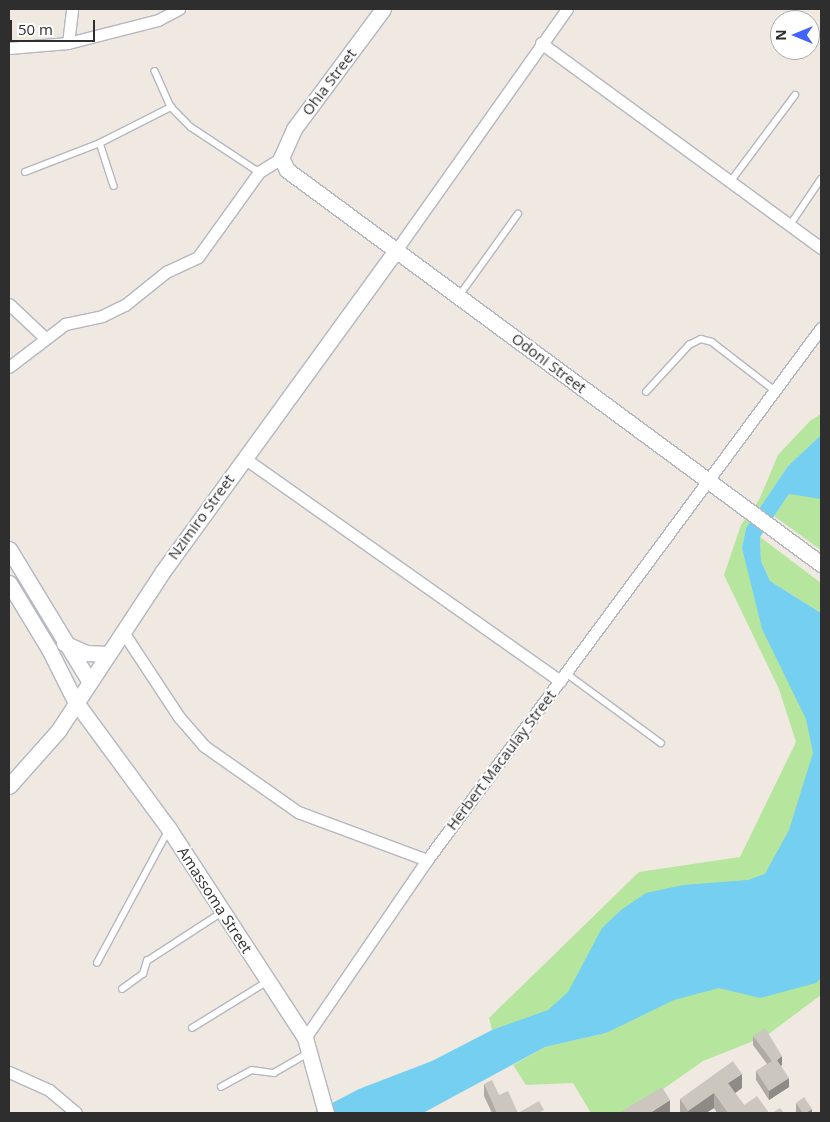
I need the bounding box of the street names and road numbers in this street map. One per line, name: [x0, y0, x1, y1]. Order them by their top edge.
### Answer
street label: Ohia Street: [298, 45, 360, 119]
street label: Odoni Street: [508, 329, 590, 397]
street label: Nzimiro Street: [164, 471, 238, 563]
street label: Herbert Macaulay Street: [442, 686, 560, 834]
street label: Amassoma Street: [174, 844, 256, 956]

